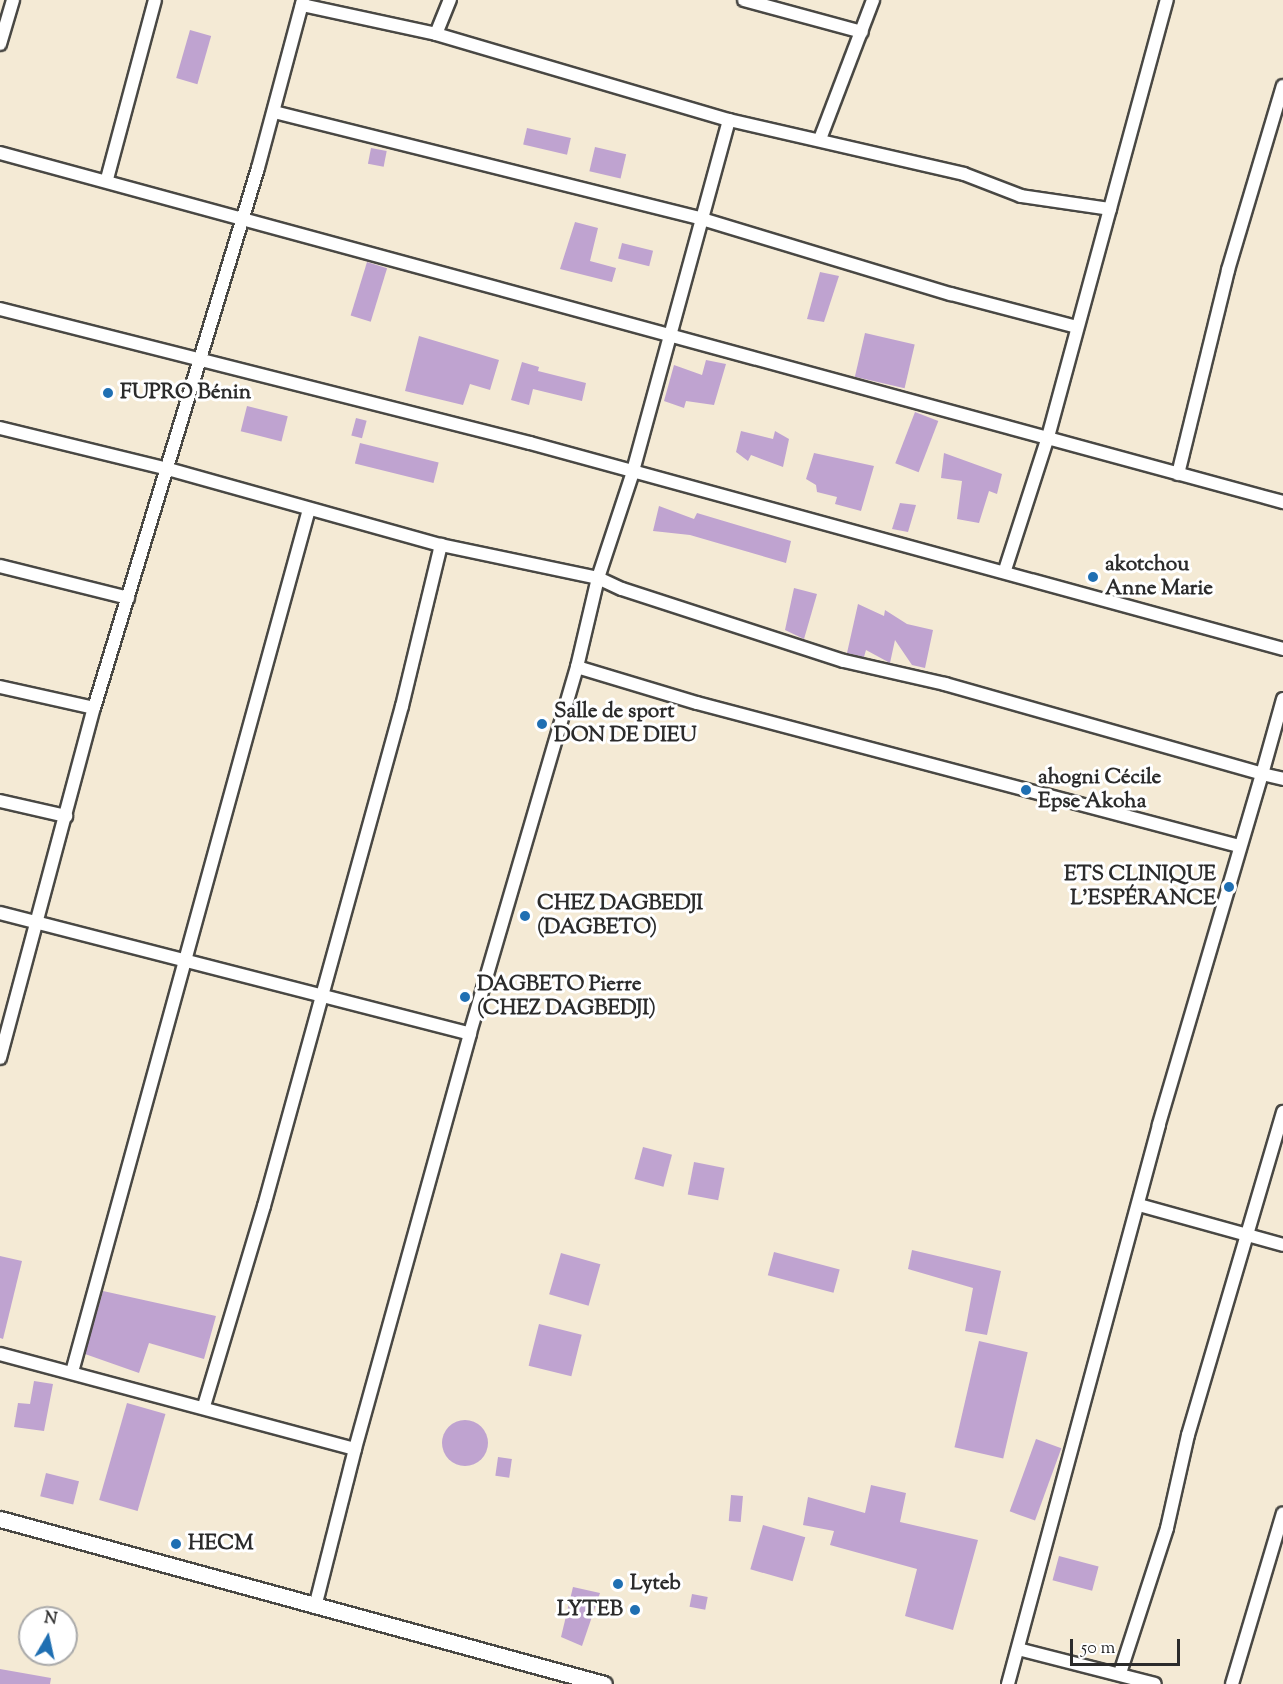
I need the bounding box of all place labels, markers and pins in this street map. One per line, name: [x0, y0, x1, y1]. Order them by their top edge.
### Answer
place label: FUPRO Bénin: [120, 380, 251, 406]
marker: FUPRO Bénin: [101, 386, 115, 400]
place label: akotchou Anne Marie: [1105, 552, 1213, 602]
marker: akotchou Anne Marie: [1086, 570, 1100, 584]
place label: Salle de sport DON DE DIEU: [554, 699, 697, 749]
marker: Salle de sport DON DE DIEU: [535, 717, 549, 731]
place label: ahogni Cécile Epse Akoha: [1038, 765, 1161, 815]
marker: ahogni Cécile Epse Akoha: [1019, 783, 1033, 797]
place label: ETS CLINIQUE L’ESPÉRANCE: [1064, 862, 1216, 912]
marker: ETS CLINIQUE L’ESPÉRANCE: [1220, 878, 1238, 896]
place label: CHEZ DAGBEDJI (DAGBETO): [537, 891, 703, 941]
marker: CHEZ DAGBEDJI (DAGBETO): [518, 909, 532, 923]
place label: DAGBETO Pierre (CHEZ DAGBEDJI): [477, 972, 656, 1022]
marker: DAGBETO Pierre (CHEZ DAGBEDJI): [458, 990, 472, 1004]
place label: HECM: [188, 1531, 254, 1557]
marker: HECM: [169, 1537, 183, 1551]
place label: Lyteb: [630, 1571, 681, 1597]
marker: Lyteb: [611, 1577, 625, 1591]
place label: LYTEB: [557, 1597, 623, 1623]
marker: LYTEB: [628, 1603, 642, 1617]

